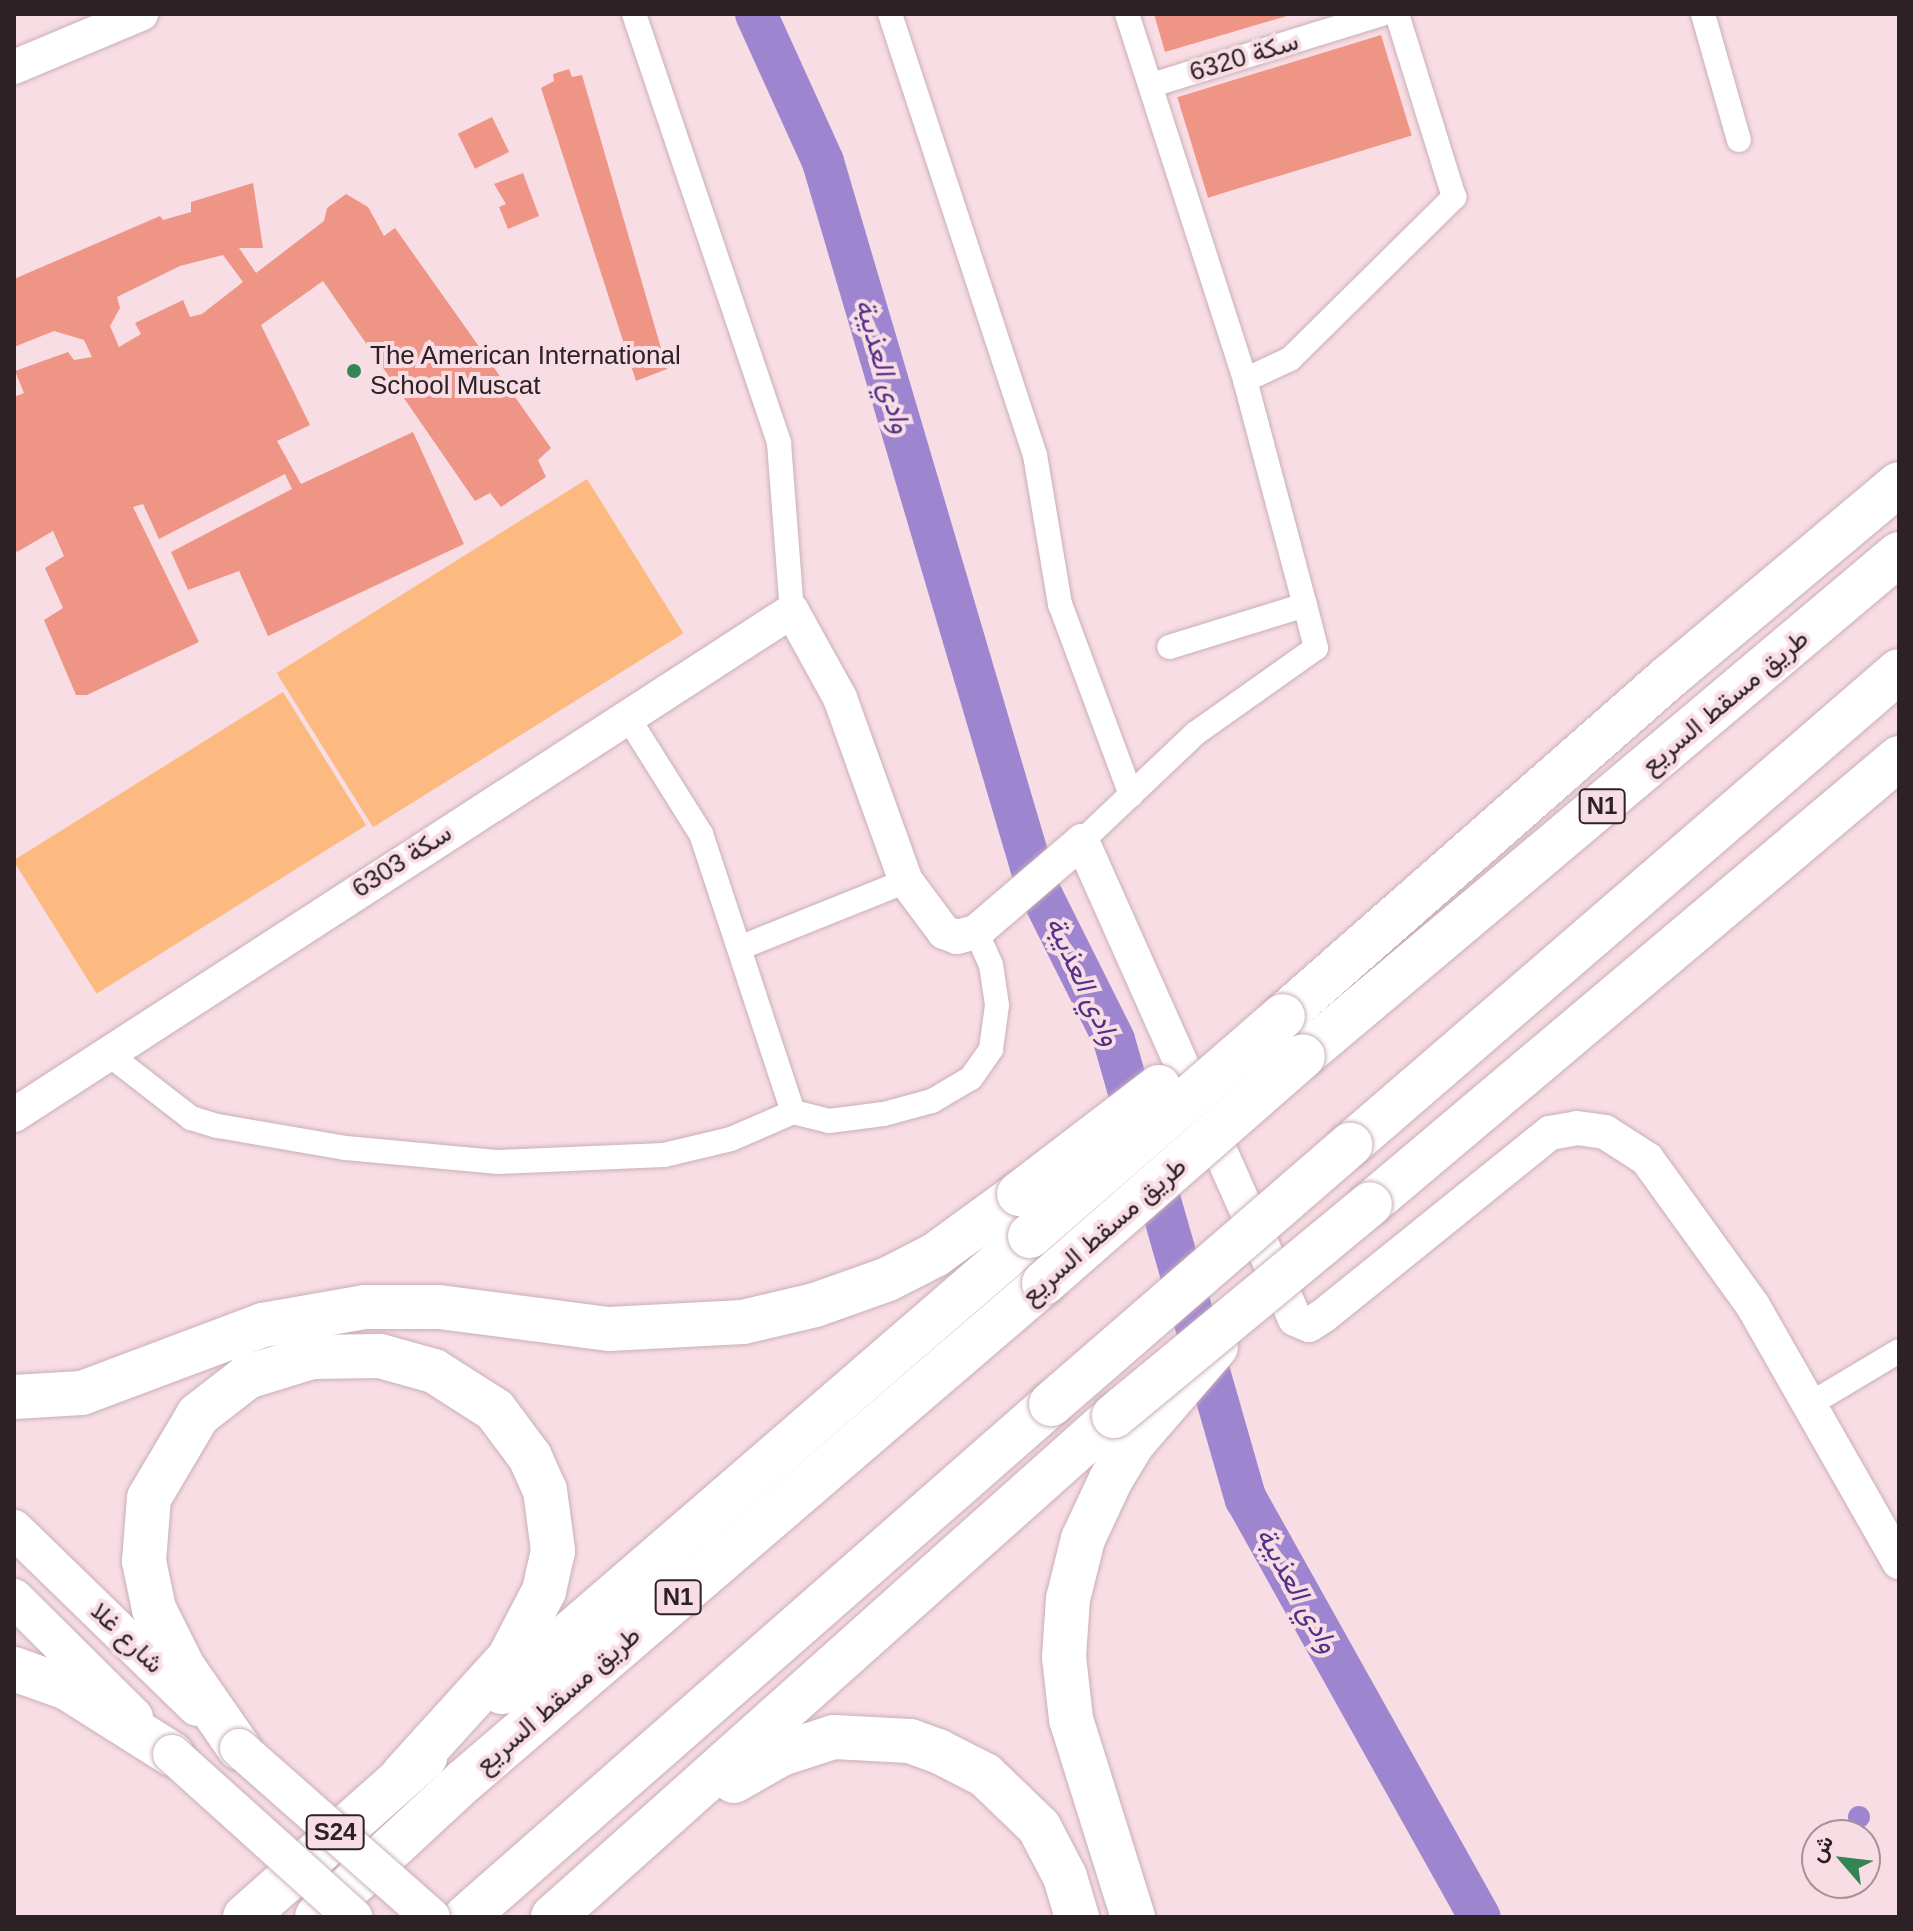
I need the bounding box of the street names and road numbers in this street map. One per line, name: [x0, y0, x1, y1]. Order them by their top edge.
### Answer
street label: سكة 6320: [1186, 26, 1302, 88]
street label: طريق مسقط السريع: [1635, 623, 1815, 781]
road number: N1: [1578, 786, 1626, 826]
street label: سكة 6303: [346, 817, 458, 905]
street label: طريق مسقط السريع: [1015, 1151, 1193, 1311]
road number: N1: [654, 1577, 702, 1617]
street label: شارع غلا: [84, 1596, 170, 1680]
street label: طريق مسقط السريع: [469, 1620, 647, 1780]
road number: S24: [305, 1812, 365, 1852]

